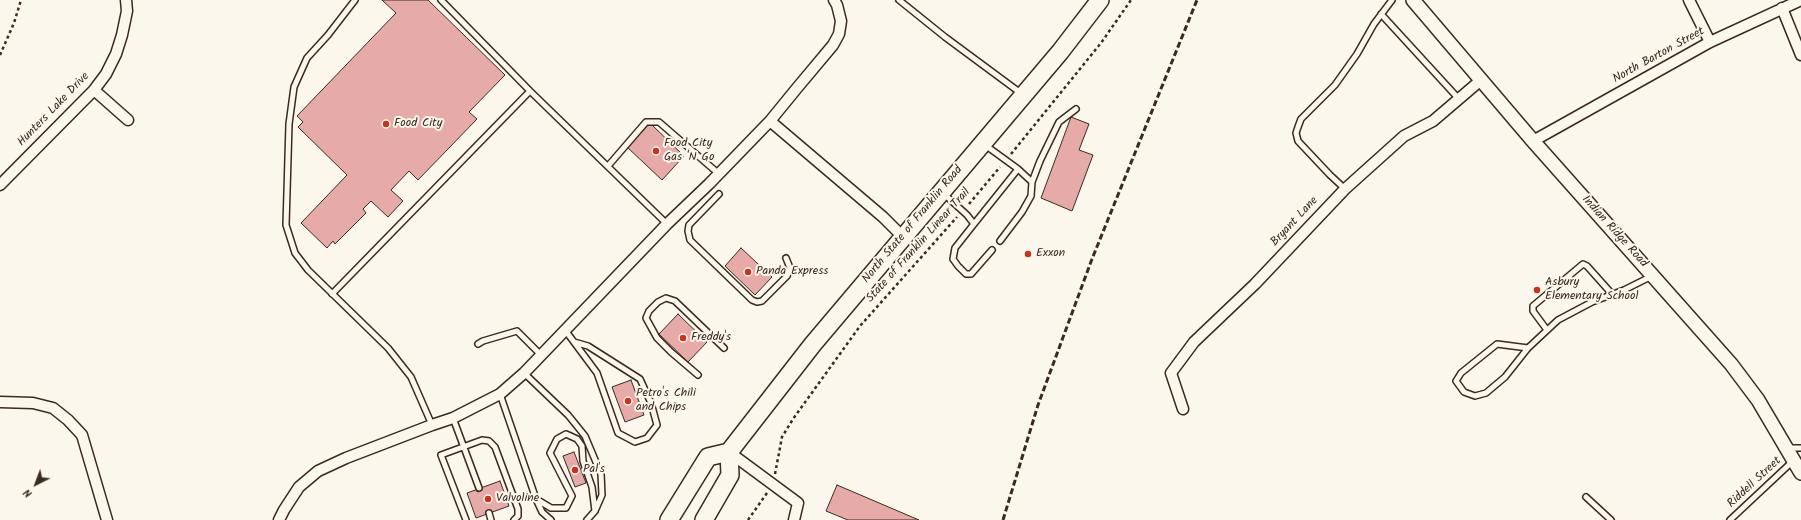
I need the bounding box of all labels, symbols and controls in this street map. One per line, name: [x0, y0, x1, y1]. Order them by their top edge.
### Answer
street label: North Barton Street: [1611, 25, 1707, 87]
street label: Hunters Lake Drive: [15, 70, 93, 150]
place label: Food City: [394, 117, 442, 131]
marker: Food City: [381, 119, 391, 129]
place label: Food City Gas 'N Go: [664, 137, 714, 165]
marker: Food City Gas 'N Go: [651, 146, 661, 156]
street label: North State of Franklin Road: [860, 163, 966, 287]
street label: State of Franklin Linear Trail: [864, 186, 974, 306]
street label: Indian Ridge Road: [1578, 193, 1650, 271]
street label: Bryant Lane: [1268, 194, 1322, 250]
place label: Exxon: [1036, 247, 1065, 261]
marker: Exxon: [1023, 249, 1033, 259]
place label: Panda Express: [756, 265, 828, 279]
marker: Panda Express: [743, 267, 753, 277]
place label: Asbury Elementary School: [1545, 276, 1638, 304]
marker: Asbury Elementary School: [1532, 285, 1542, 295]
place label: Freddy's: [691, 331, 731, 345]
marker: Freddy's: [678, 333, 688, 343]
place label: Petro's Chili and Chips: [636, 387, 696, 415]
marker: Petro's Chili and Chips: [623, 396, 633, 406]
street label: Riddell Street: [1725, 454, 1785, 512]
place label: Pal's: [583, 463, 605, 477]
north arrow: [16, 464, 56, 504]
marker: Pal's: [570, 465, 580, 475]
text: N: [19, 484, 37, 502]
place label: Valvoline: [496, 492, 539, 506]
marker: Valvoline: [483, 494, 493, 504]

